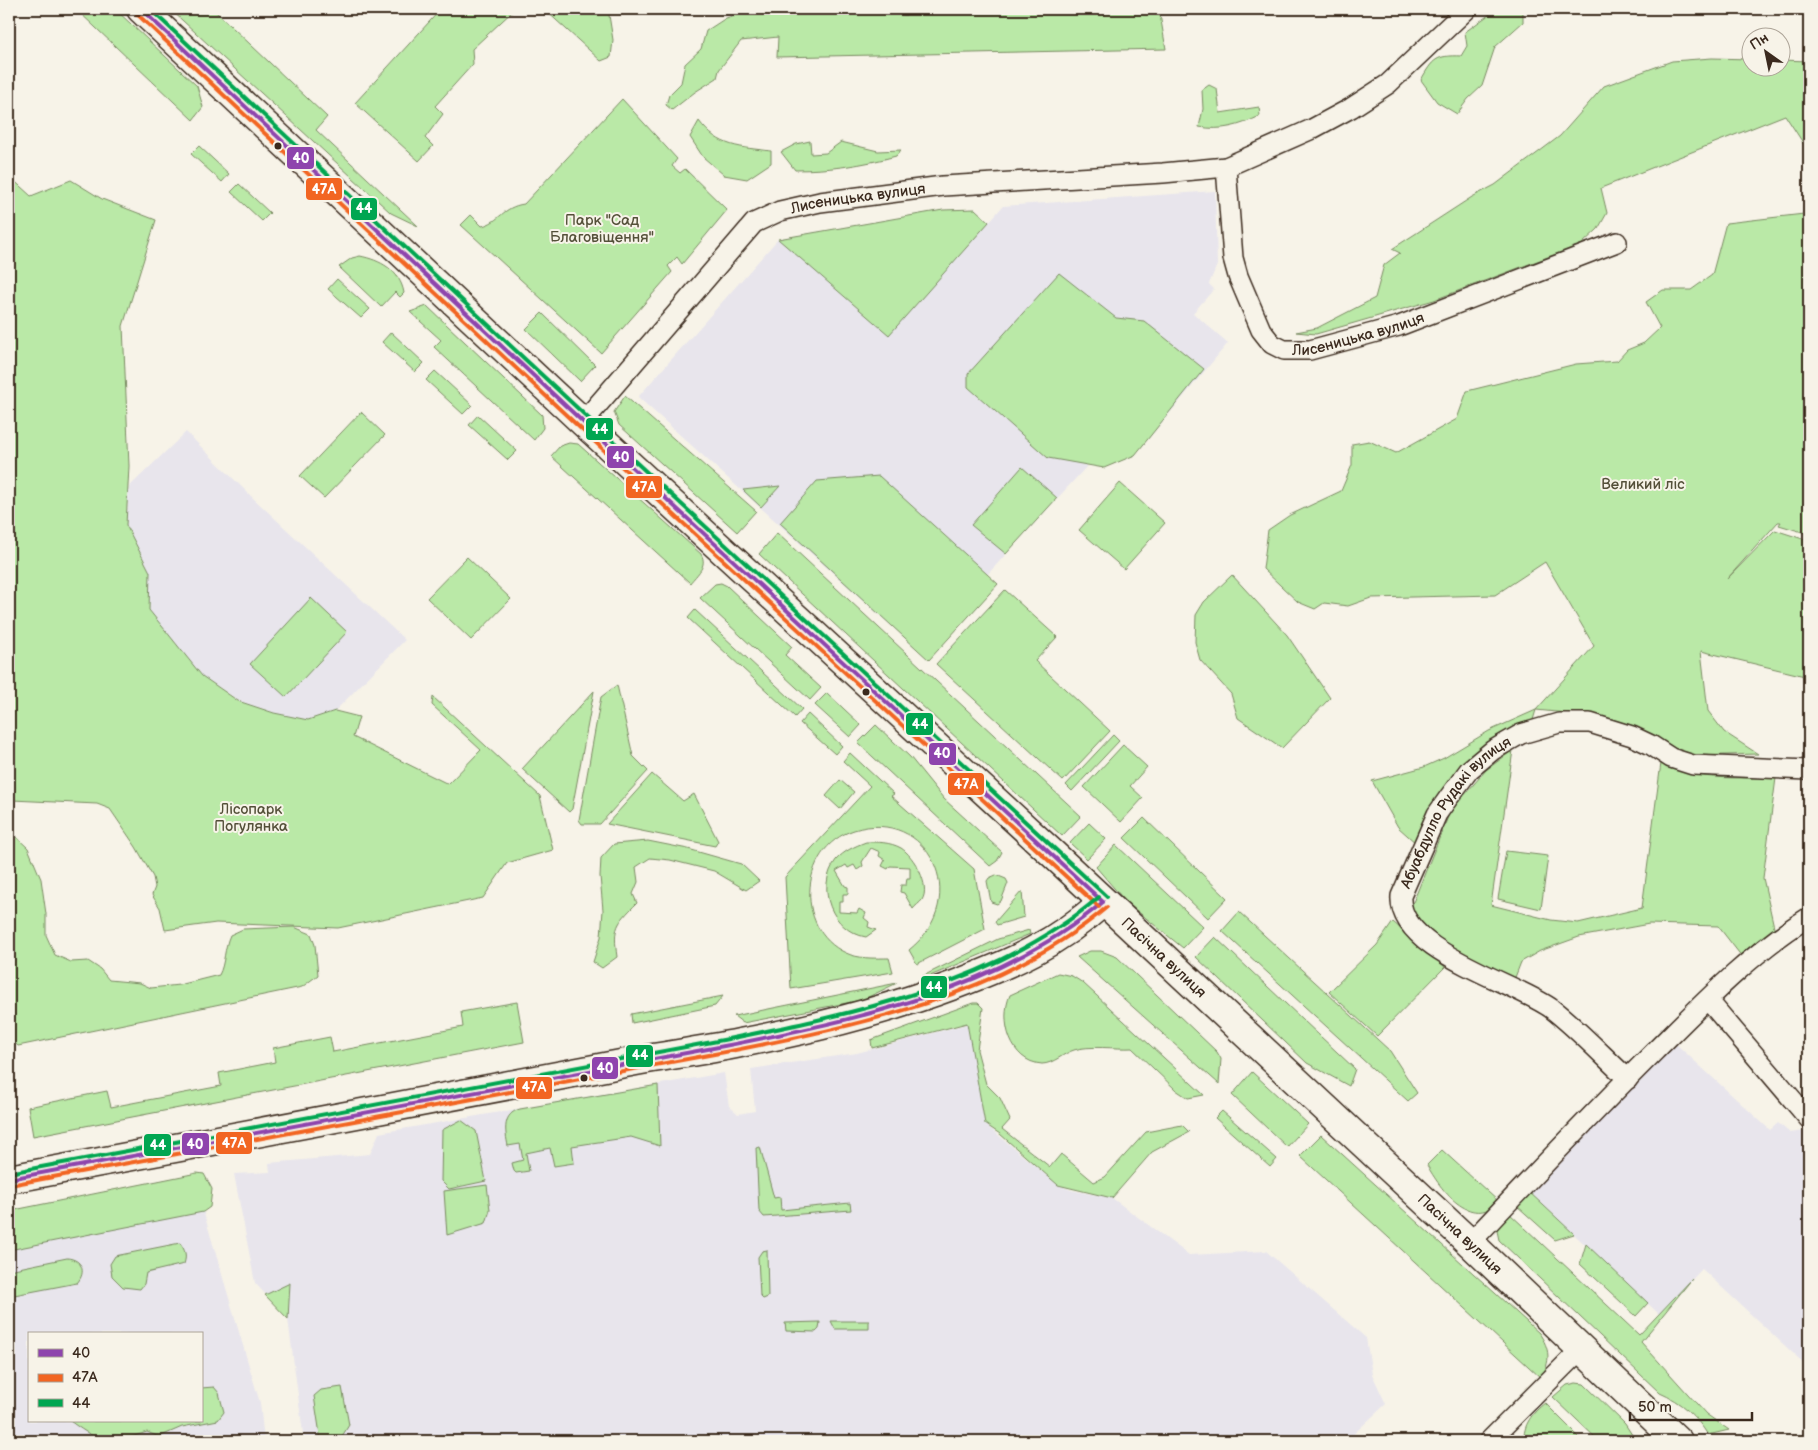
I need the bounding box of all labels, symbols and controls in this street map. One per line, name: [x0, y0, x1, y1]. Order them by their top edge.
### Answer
north arrow: [1740, 28, 1790, 78]
text: Пн: [1747, 29, 1772, 54]
unlabelled marker: [273, 141, 283, 151]
line badge: 40: [286, 146, 315, 170]
text: 40: [293, 150, 310, 167]
line badge: 47А: [305, 177, 343, 201]
street label: Лисеницька вулиця: [787, 179, 926, 218]
text: 47А: [312, 181, 337, 198]
line badge: 44: [350, 197, 378, 221]
text: 44: [356, 200, 373, 217]
park label: Парк "Сад Благовіщення": [550, 211, 654, 247]
street label: Лисеницька вулиця: [1291, 308, 1427, 360]
line badge: 44: [585, 417, 614, 441]
text: 44: [592, 421, 609, 438]
line badge: 40: [606, 445, 635, 469]
text: 40: [613, 449, 630, 466]
line badge: 47А: [625, 475, 663, 499]
park label: Великий ліс: [1601, 475, 1685, 494]
text: 47А: [632, 479, 657, 496]
unlabelled marker: [861, 687, 871, 697]
line badge: 44: [905, 712, 934, 736]
text: 44: [912, 716, 929, 733]
street label: Абуабдулло Рудакі вулиця: [1396, 732, 1515, 892]
line badge: 40: [928, 742, 957, 766]
text: 40: [934, 745, 951, 762]
line badge: 47А: [947, 772, 985, 796]
text: 47А: [954, 776, 979, 793]
park label: Лісопарк Погулянка: [214, 800, 288, 836]
street label: Пасічна вулиця: [1117, 913, 1210, 1002]
line badge: 44: [920, 975, 948, 999]
text: 44: [926, 979, 943, 996]
line badge: 44: [625, 1044, 654, 1068]
text: 44: [632, 1047, 649, 1064]
line badge: 40: [591, 1056, 619, 1080]
text: 40: [597, 1060, 614, 1077]
unlabelled marker: [579, 1073, 589, 1083]
line badge: 47А: [515, 1076, 553, 1100]
text: 47А: [522, 1079, 547, 1096]
line badge: 47А: [215, 1131, 253, 1155]
line badge: 40: [181, 1132, 210, 1156]
line badge: 44: [143, 1133, 172, 1157]
text: 47А: [222, 1135, 247, 1152]
text: 40: [187, 1136, 204, 1153]
text: 44: [150, 1137, 167, 1154]
street label: Пасічна вулиця: [1414, 1190, 1506, 1278]
legend: [28, 1332, 202, 1422]
text: 40: [72, 1344, 90, 1363]
text: 47А: [72, 1368, 99, 1387]
scale bar: [1630, 1390, 1753, 1422]
text: 44: [72, 1394, 90, 1413]
text: 50 m: [1638, 1398, 1672, 1417]

